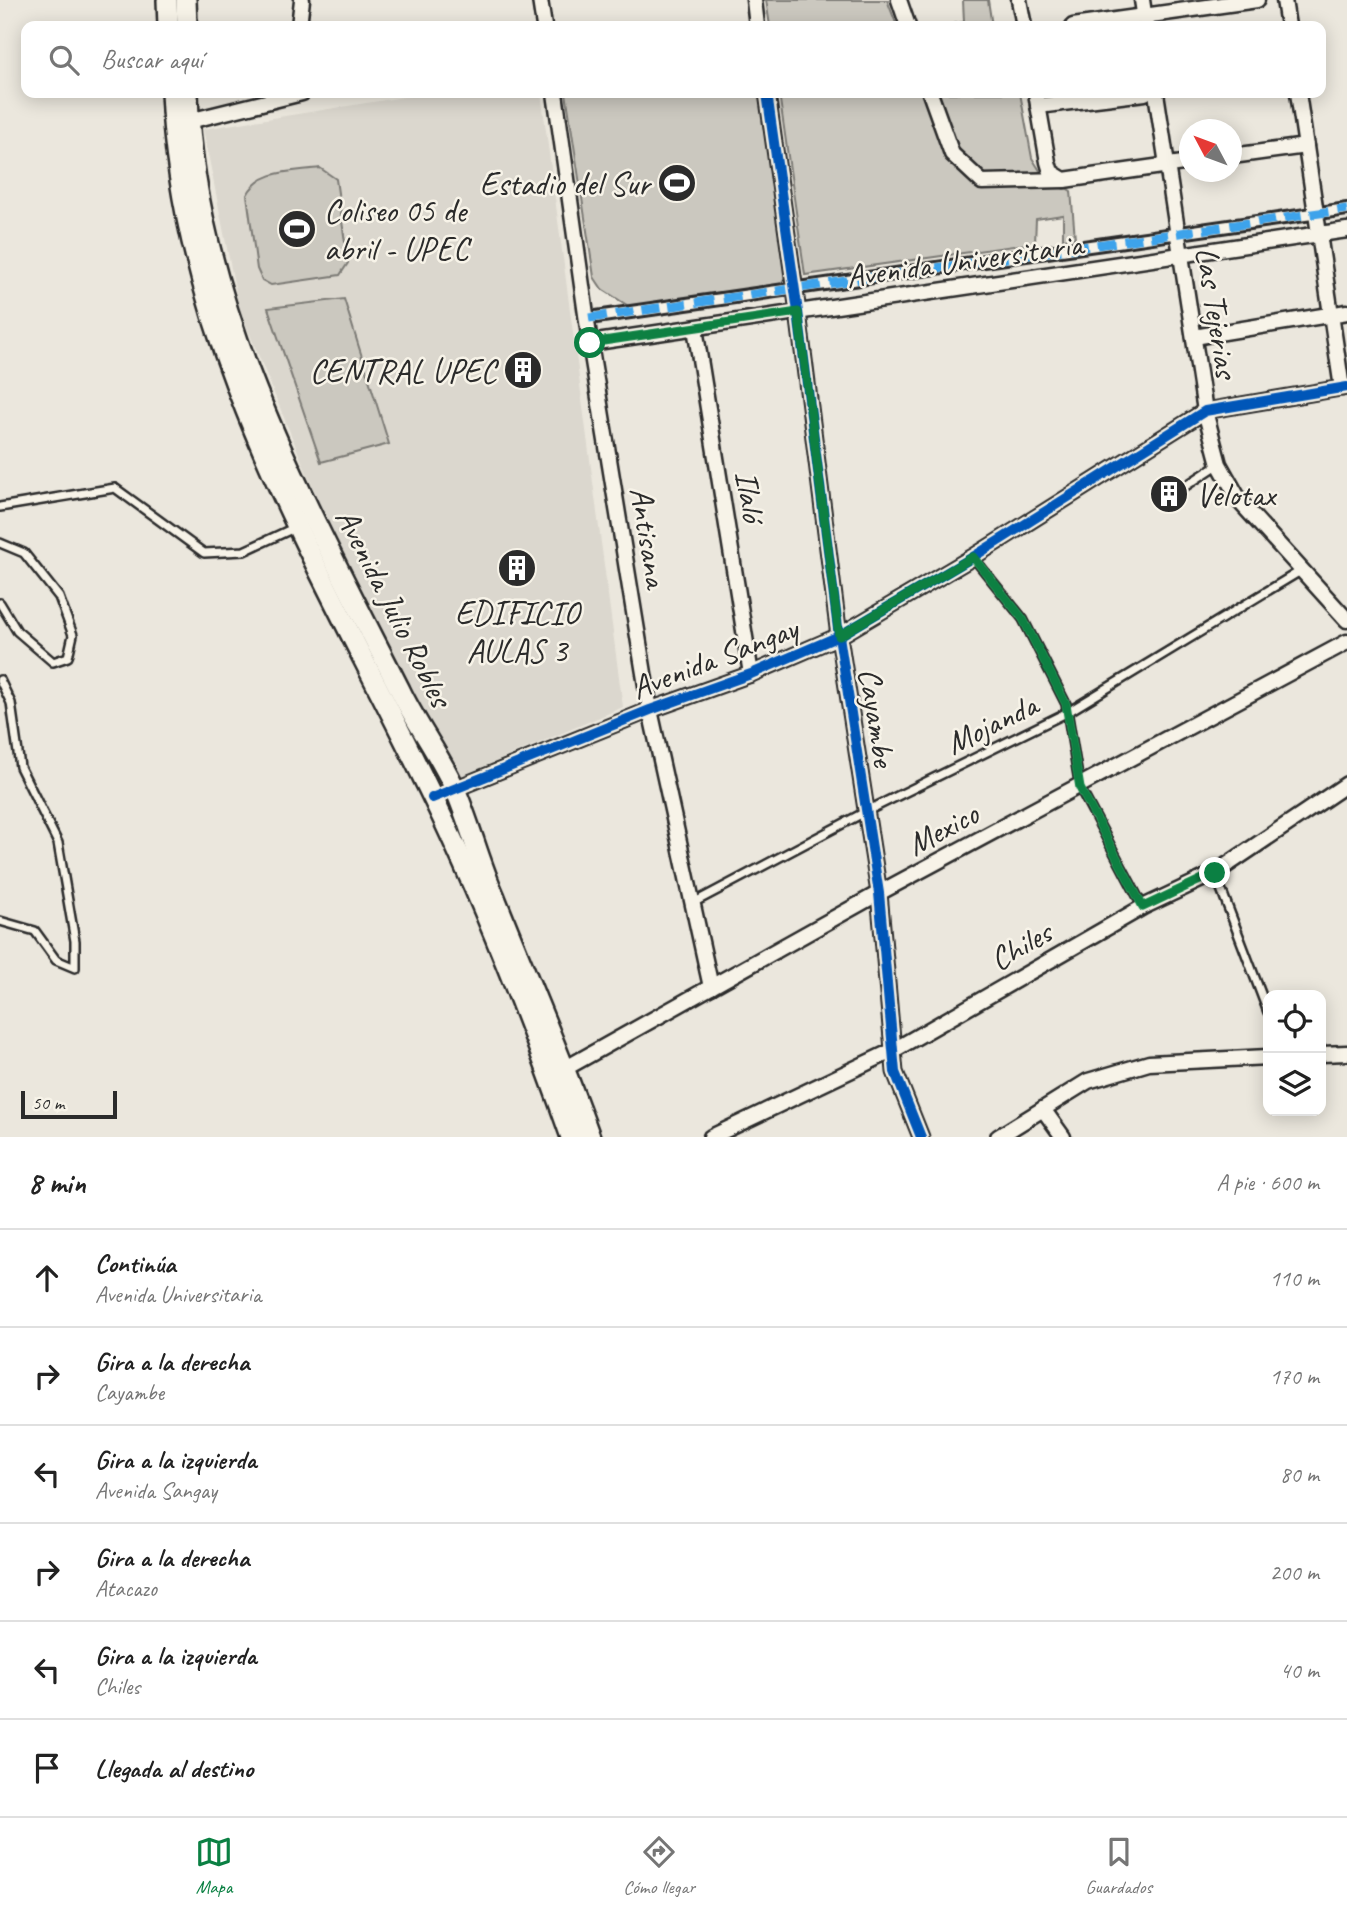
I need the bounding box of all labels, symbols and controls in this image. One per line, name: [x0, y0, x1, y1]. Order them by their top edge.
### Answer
search box: [21, 21, 1326, 98]
icon: search: [45, 41, 83, 79]
text: Buscar aquí: [101, 43, 203, 76]
north arrow: [1179, 119, 1242, 182]
sports icon: Estadio del Sur: [656, 162, 698, 204]
place label: Estadio del Sur: [480, 163, 653, 205]
place label: Coliseo 05 de abril - UPEC: [324, 190, 472, 270]
sports icon: Coliseo 05 de abril - UPEC: [276, 208, 318, 250]
street label: Avenida Universitaria: [843, 222, 1088, 297]
street label: Las Tejerias: [1186, 244, 1248, 383]
route start: [574, 327, 605, 358]
building icon: CENTRAL UPEC: [502, 349, 544, 391]
place label: CENTRAL UPEC: [310, 350, 499, 392]
street label: Ilaló: [725, 468, 775, 529]
building icon: Velotax: [1148, 473, 1190, 515]
place label: Velotax: [1196, 474, 1278, 516]
street label: Antisana: [620, 484, 678, 593]
street label: Avenida Julio Robles: [326, 501, 463, 716]
building icon: EDIFICIO AULAS 3: [496, 547, 538, 589]
place label: EDIFICIO AULAS 3: [455, 592, 583, 672]
street label: Avenida Sangay: [625, 606, 806, 709]
street label: Cayambe: [849, 665, 906, 772]
street label: Mojanda: [939, 683, 1046, 764]
street label: Mexico: [899, 792, 987, 865]
route end: [1199, 857, 1230, 888]
street label: Chiles: [982, 910, 1061, 980]
map controls: [1263, 990, 1326, 1116]
button: locate: [1263, 990, 1326, 1053]
button: layers: [1263, 1053, 1326, 1116]
scale bar: [21, 1088, 117, 1120]
text: 50 m: [32, 1091, 64, 1115]
text: 8 min: [28, 1164, 85, 1202]
text: A pie · 600 m: [1216, 1168, 1319, 1197]
text: Continúa: [95, 1247, 176, 1280]
icon: ahead: [28, 1259, 66, 1297]
text: 110 m: [1270, 1264, 1319, 1293]
text: Avenida Universitaria: [95, 1280, 261, 1309]
text: Gira a la derecha: [95, 1345, 249, 1378]
icon: right: [28, 1357, 66, 1395]
text: 170 m: [1270, 1362, 1319, 1391]
text: Cayambe: [95, 1378, 164, 1407]
text: Gira a la izquierda: [95, 1443, 256, 1476]
icon: left: [28, 1455, 66, 1493]
text: 80 m: [1280, 1460, 1319, 1489]
text: Avenida Sangay: [95, 1476, 217, 1505]
text: Gira a la derecha: [95, 1541, 249, 1574]
icon: right: [28, 1553, 66, 1591]
text: 200 m: [1270, 1558, 1319, 1587]
text: Atacazo: [95, 1574, 157, 1603]
text: Gira a la izquierda: [95, 1639, 256, 1672]
icon: left: [28, 1651, 66, 1689]
text: 40 m: [1280, 1656, 1319, 1685]
text: Chiles: [95, 1672, 140, 1701]
icon: arrive: [28, 1749, 66, 1787]
text: Llegada al destino: [95, 1752, 253, 1785]
tab: Mapa: [195, 1833, 233, 1899]
tab: Cómo llegar: [623, 1833, 695, 1899]
tab: Guardados: [1085, 1833, 1152, 1899]

